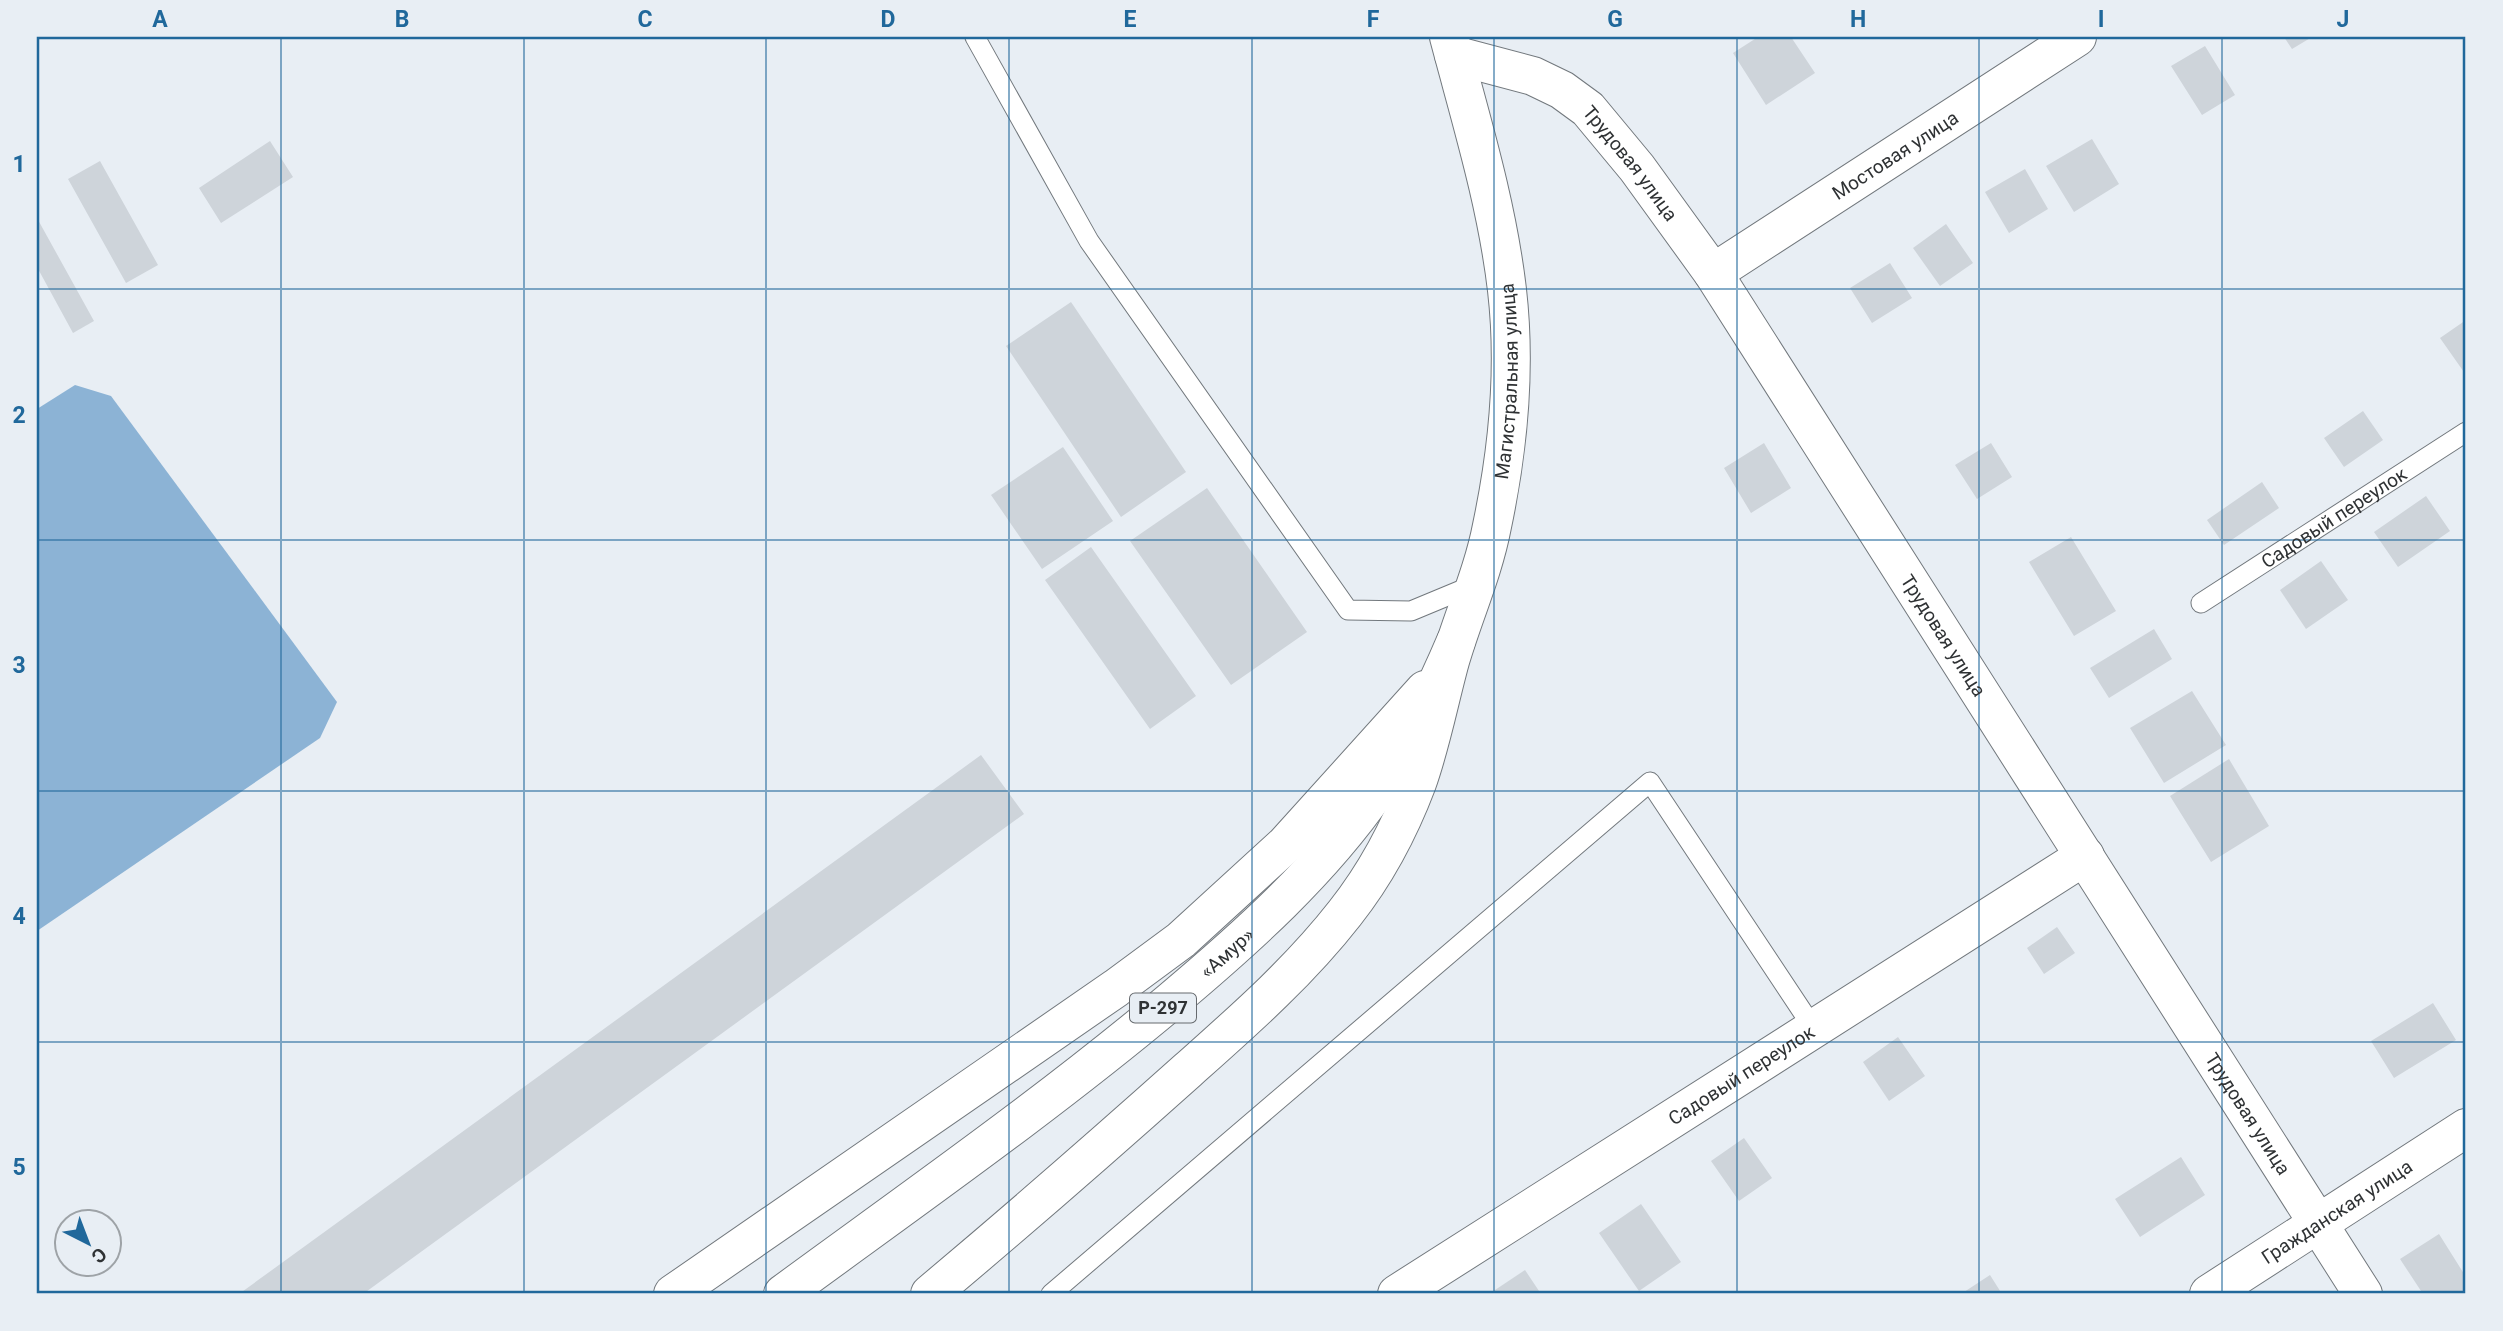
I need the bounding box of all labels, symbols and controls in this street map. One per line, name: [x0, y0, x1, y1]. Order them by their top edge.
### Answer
text: A: [152, 6, 168, 33]
text: B: [395, 6, 409, 33]
text: C: [637, 6, 653, 33]
text: D: [881, 6, 895, 33]
text: E: [1124, 6, 1137, 33]
text: F: [1367, 6, 1380, 33]
text: G: [1607, 6, 1623, 33]
text: H: [1850, 6, 1866, 33]
text: I: [2098, 6, 2104, 33]
text: J: [2337, 6, 2349, 33]
street label: Трудовая улица: [1578, 101, 1682, 225]
street label: Мостовая улица: [1828, 106, 1963, 205]
text: 1: [12, 151, 26, 178]
street label: Магистральная улица: [1490, 282, 1523, 481]
text: 2: [12, 402, 26, 429]
street label: Садовый переулок: [2257, 462, 2412, 573]
street label: Трудовая улица: [1896, 570, 1991, 701]
text: 3: [12, 652, 26, 679]
text: 4: [12, 903, 26, 930]
street label: «Амур»: [1196, 923, 1259, 983]
road number: Р-297: [1130, 993, 1196, 1023]
street label: Садовый переулок: [1664, 1020, 1819, 1130]
street label: Трудовая улица: [2200, 1049, 2295, 1179]
text: 5: [12, 1154, 26, 1181]
street label: Гражданская улица: [2257, 1155, 2417, 1269]
north arrow: [52, 1208, 122, 1278]
text: С: [87, 1243, 111, 1268]

